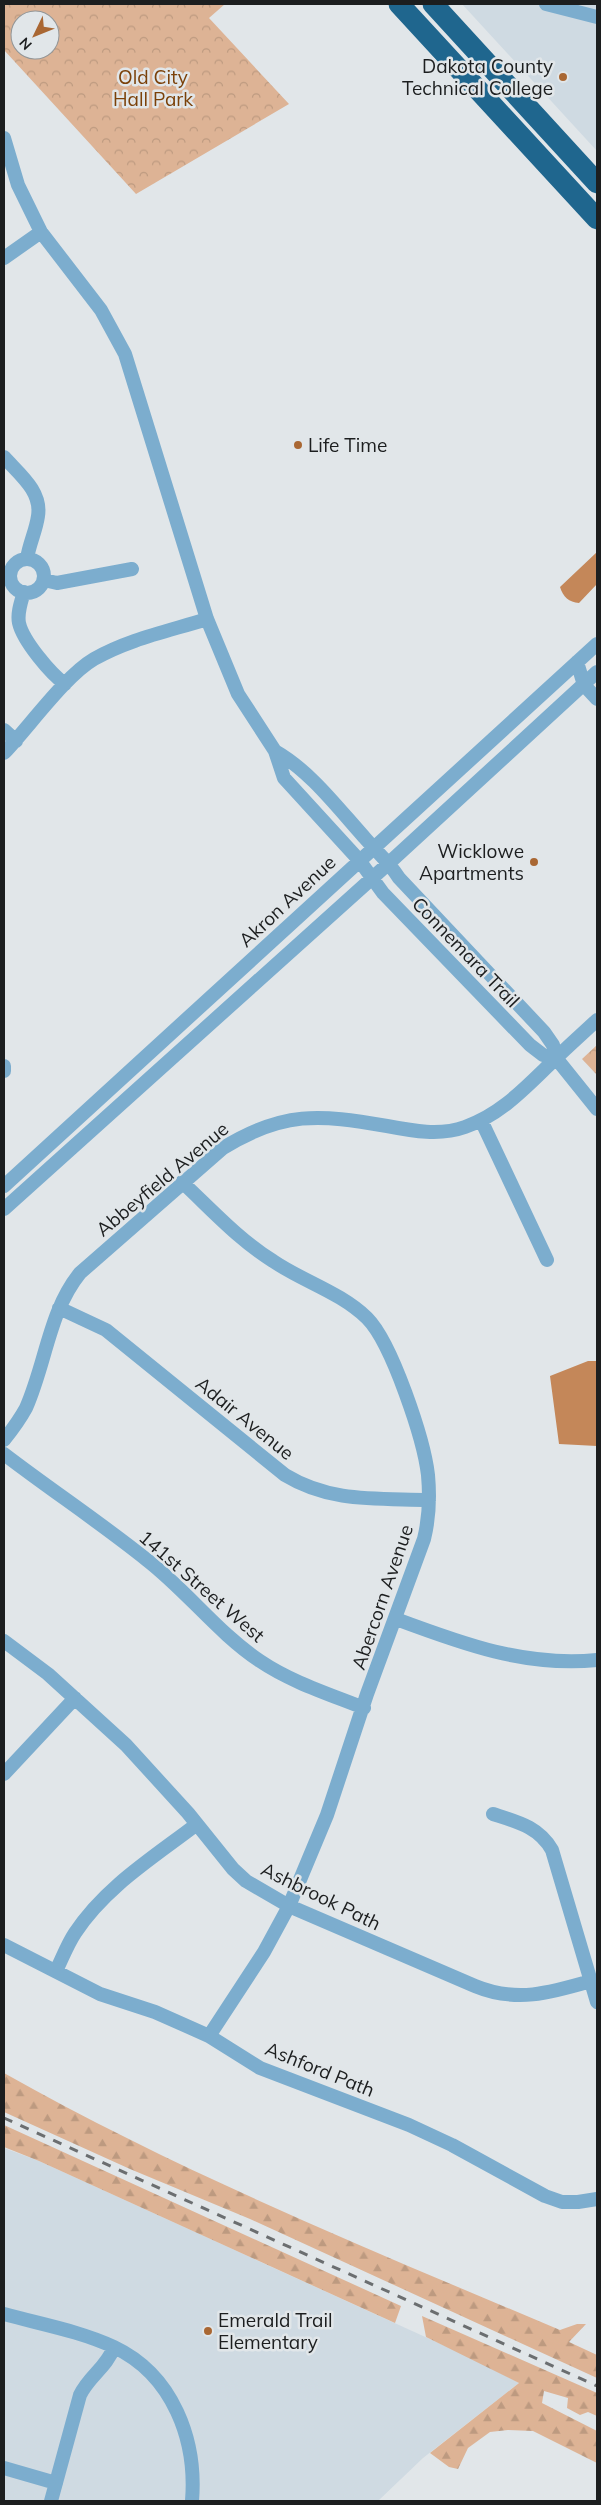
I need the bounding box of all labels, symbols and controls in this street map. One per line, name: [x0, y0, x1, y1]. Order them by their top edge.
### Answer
north arrow: [10, 10, 60, 60]
text: N: [15, 34, 36, 54]
place label: Dakota County Technical College: [402, 54, 553, 100]
park label: Old City Hall Park: [113, 65, 193, 111]
marker: Dakota County Technical College: [557, 71, 569, 83]
place label: Life Time: [308, 433, 387, 457]
marker: Life Time: [292, 439, 304, 451]
place label: Wicklowe Apartments: [419, 839, 524, 885]
street label: Akron Avenue: [234, 850, 340, 952]
marker: Wicklowe Apartments: [528, 856, 540, 868]
street label: Connemara Trail: [407, 892, 525, 1012]
street label: Abbeyfield Avenue: [91, 1117, 233, 1241]
street label: Adair Avenue: [191, 1371, 299, 1465]
street label: Abercorn Avenue: [346, 1521, 418, 1673]
street label: 141st Street West: [134, 1525, 270, 1647]
street label: Ashbrook Path: [257, 1857, 385, 1935]
street label: Ashford Path: [262, 2036, 378, 2102]
place label: Emerald Trail Elementary: [218, 2308, 333, 2354]
marker: Emerald Trail Elementary: [202, 2325, 214, 2337]

